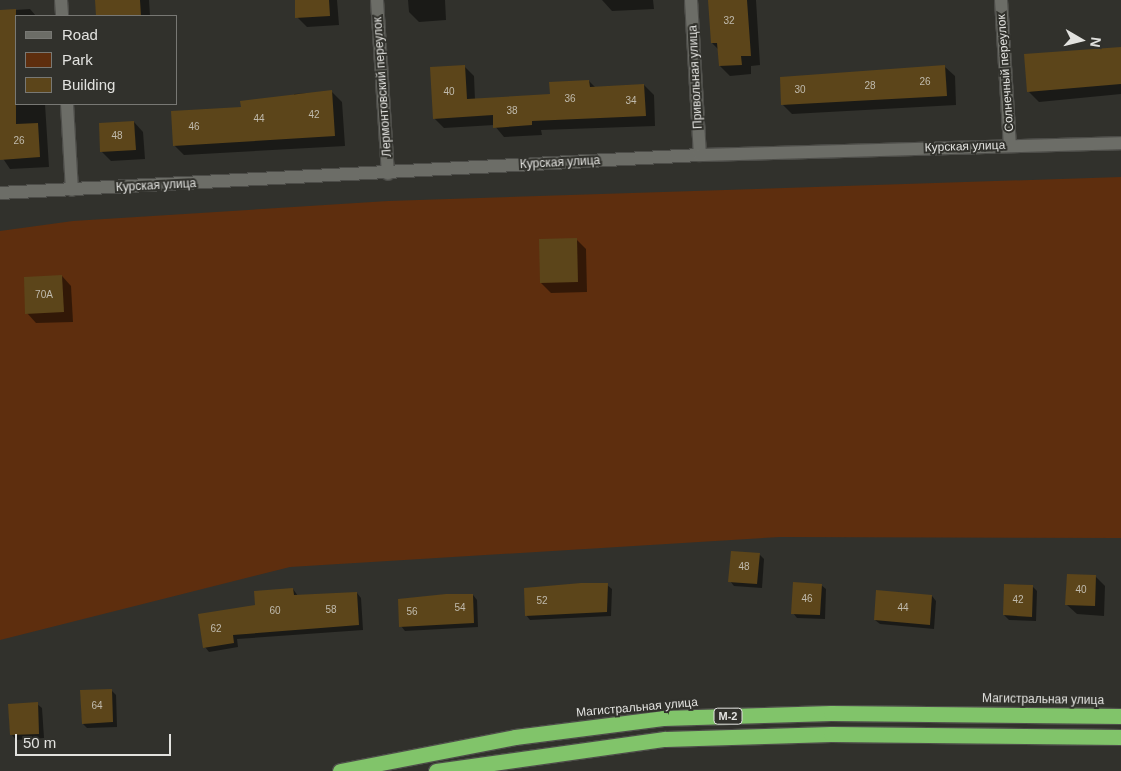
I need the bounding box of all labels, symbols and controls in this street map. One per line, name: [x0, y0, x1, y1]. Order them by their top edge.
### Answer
street label: Солнечный переулок: [995, 14, 1017, 132]
legend: [15, 15, 178, 105]
house number: 32: [723, 15, 735, 27]
north arrow: [1056, 15, 1106, 65]
street label: Лермонтовский переулок: [371, 17, 395, 157]
street label: Привольная улица: [686, 25, 706, 129]
text: Road: [62, 26, 98, 43]
text: N: [1087, 36, 1104, 48]
text: Park: [62, 51, 93, 68]
text: Building: [62, 76, 115, 93]
house number: 26: [919, 76, 931, 88]
house number: 28: [864, 80, 876, 92]
house number: 30: [794, 84, 806, 96]
house number: 40: [443, 86, 455, 98]
house number: 36: [564, 93, 576, 105]
house number: 34: [625, 95, 637, 107]
house number: 38: [506, 105, 518, 117]
house number: 42: [308, 109, 320, 121]
house number: 44: [253, 113, 265, 125]
house number: 46: [188, 121, 200, 133]
house number: 48: [111, 130, 123, 142]
house number: 26: [13, 135, 25, 147]
street label: Курская улица: [925, 138, 1005, 156]
street label: Курская улица: [519, 154, 601, 172]
street label: Курская улица: [115, 177, 197, 195]
house number: 70А: [35, 289, 53, 301]
house number: 48: [738, 561, 750, 573]
house number: 40: [1075, 584, 1087, 596]
house number: 46: [801, 593, 813, 605]
house number: 42: [1012, 594, 1024, 606]
house number: 52: [536, 595, 548, 607]
house number: 54: [454, 602, 466, 614]
house number: 44: [897, 602, 909, 614]
house number: 58: [325, 604, 337, 616]
house number: 60: [269, 605, 281, 617]
house number: 56: [406, 606, 418, 618]
house number: 62: [210, 623, 222, 635]
street label: Магистральная улица: [982, 692, 1104, 708]
street label: Магистральная улица: [576, 696, 698, 720]
house number: 64: [91, 700, 103, 712]
road number: М-2: [713, 708, 743, 724]
scale bar: [18, 724, 174, 756]
text: 50 m: [23, 734, 56, 751]

